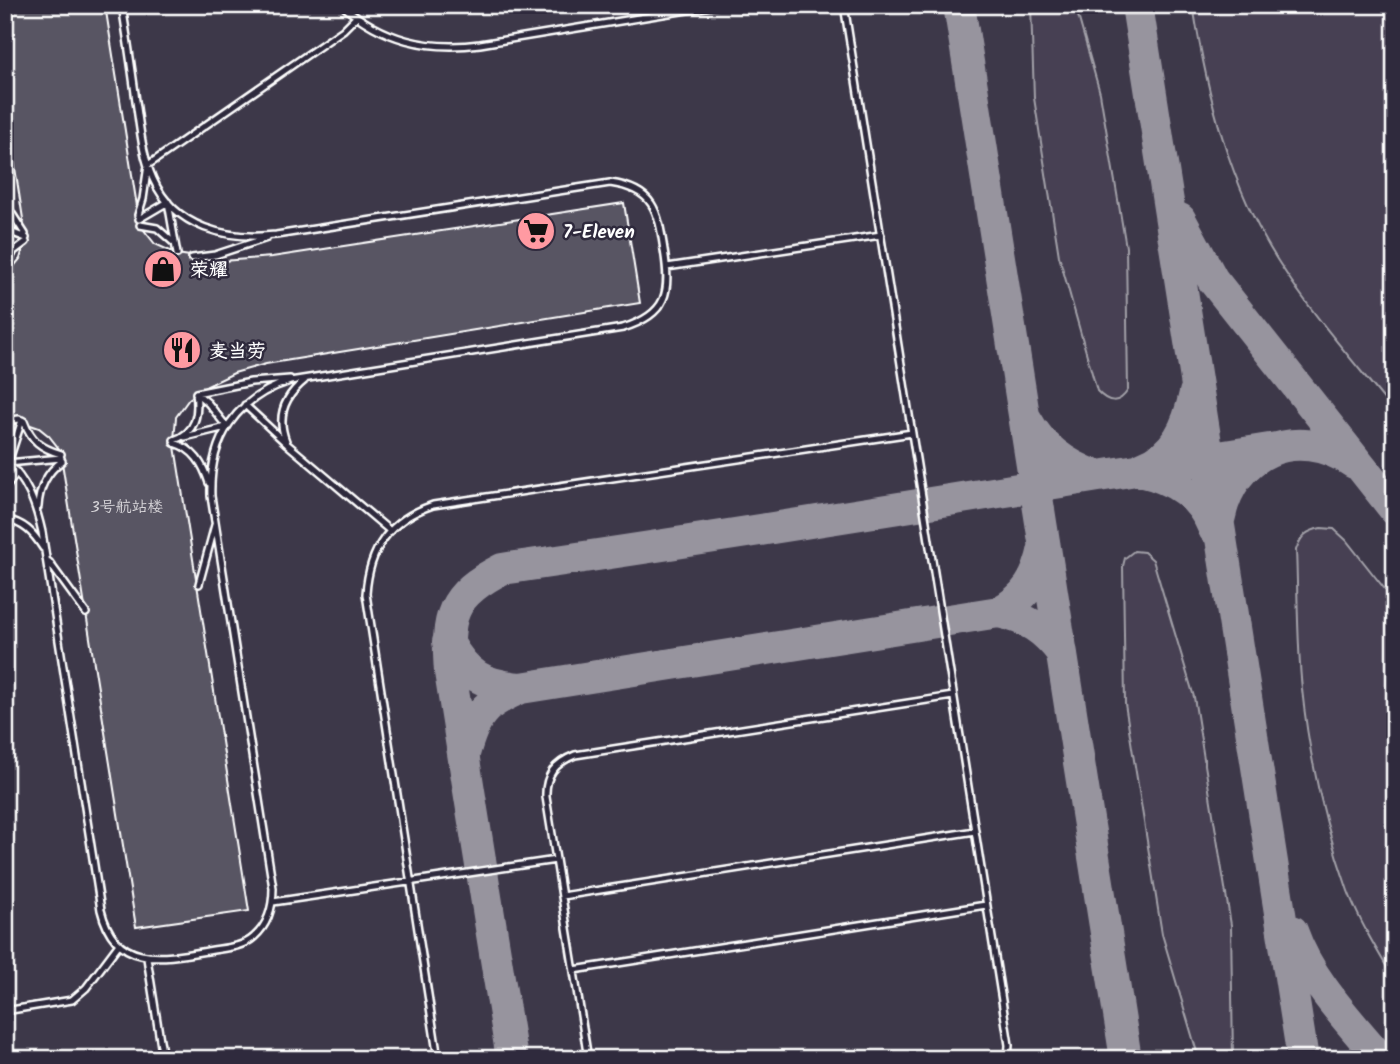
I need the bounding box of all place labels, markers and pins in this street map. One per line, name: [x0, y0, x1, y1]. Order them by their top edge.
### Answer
supermarket icon: 7-Eleven: [515, 210, 557, 252]
place label: 7-Eleven: [563, 218, 635, 248]
shop icon: 荣耀: [142, 248, 184, 290]
place label: 荣耀: [190, 256, 228, 286]
restaurant icon: 麦当劳: [161, 329, 203, 371]
place label: 麦当劳: [209, 337, 266, 367]

